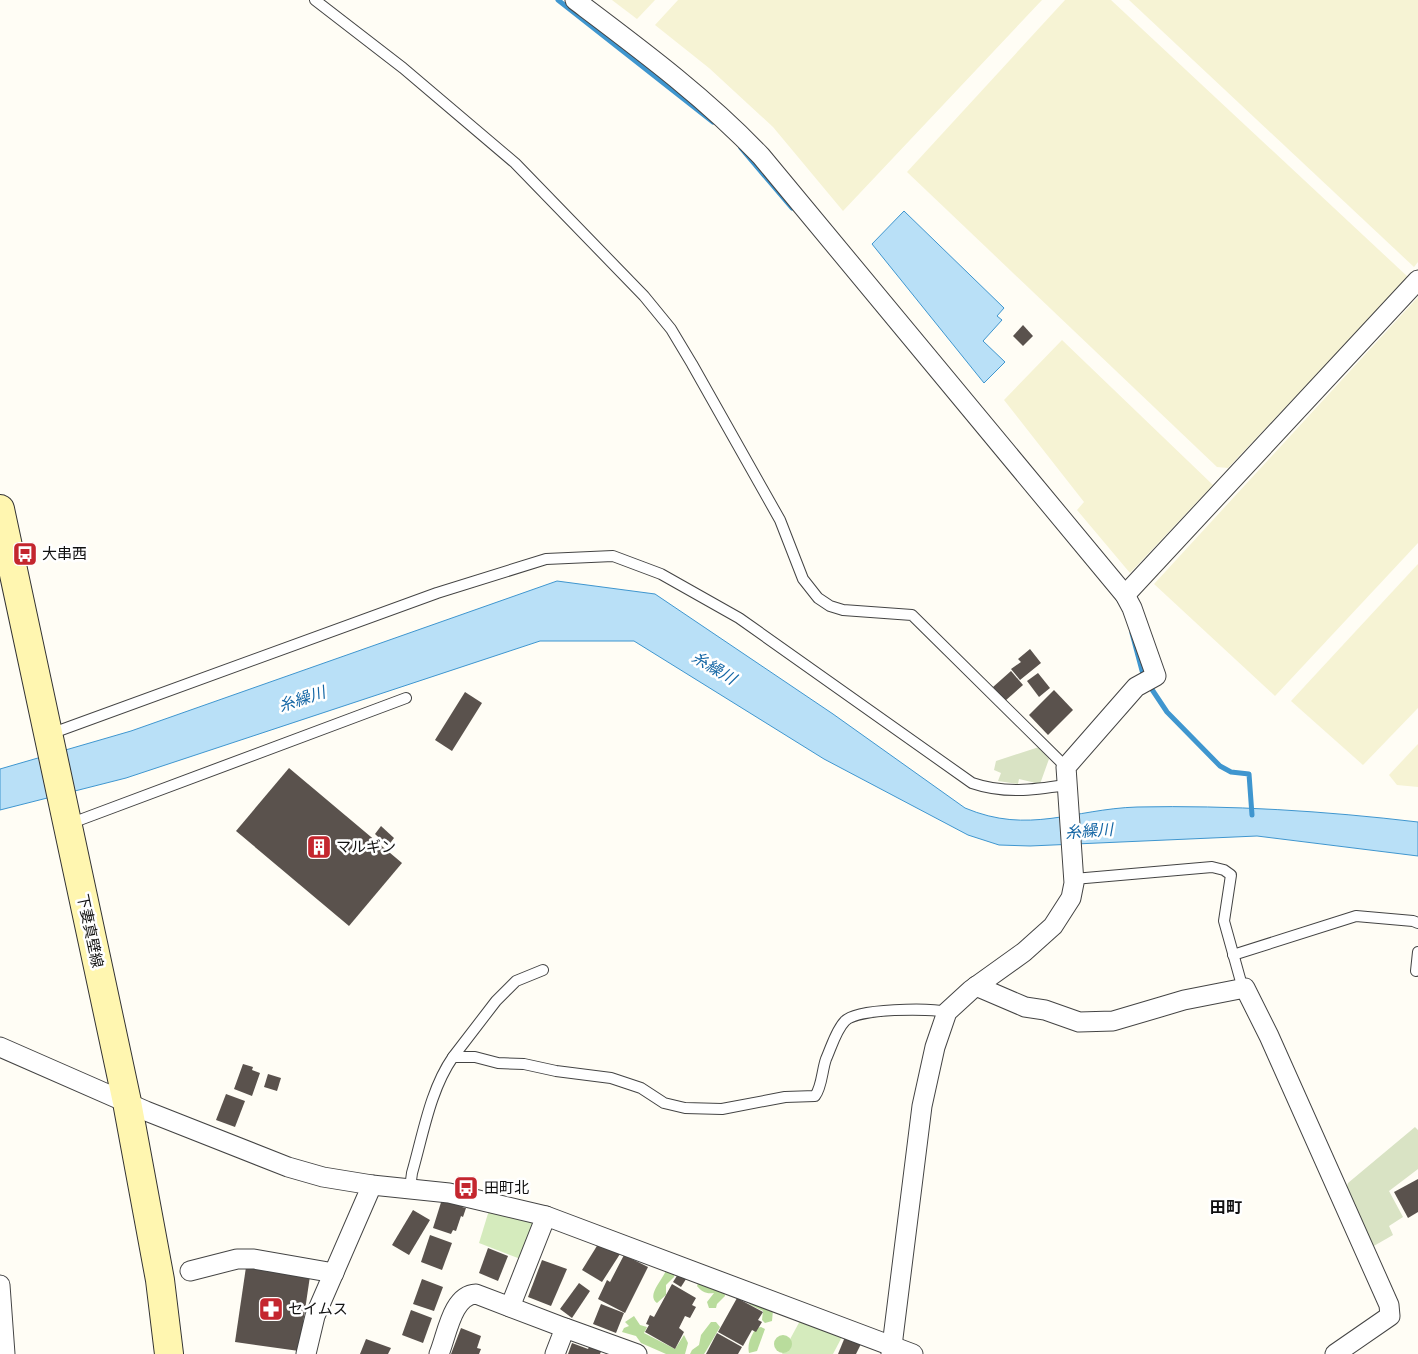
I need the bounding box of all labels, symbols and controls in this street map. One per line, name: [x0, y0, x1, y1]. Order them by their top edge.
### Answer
bus stop icon: 大串西: [12, 541, 38, 567]
place label: 大串西: [42, 545, 87, 563]
water label: 糸繰川: [689, 647, 741, 690]
water label: 糸繰川: [276, 682, 330, 715]
water label: 糸繰川: [1064, 820, 1116, 842]
building icon: マルギン: [306, 834, 332, 860]
place label: マルギン: [336, 838, 396, 856]
street label: 下妻真壁線: [73, 892, 107, 970]
bus stop icon: 田町北: [453, 1175, 479, 1201]
place label: 田町北: [484, 1179, 529, 1197]
district label: 田町: [1210, 1198, 1242, 1217]
pharmacy icon: セイムス: [258, 1296, 284, 1322]
place label: セイムス: [288, 1300, 348, 1318]

